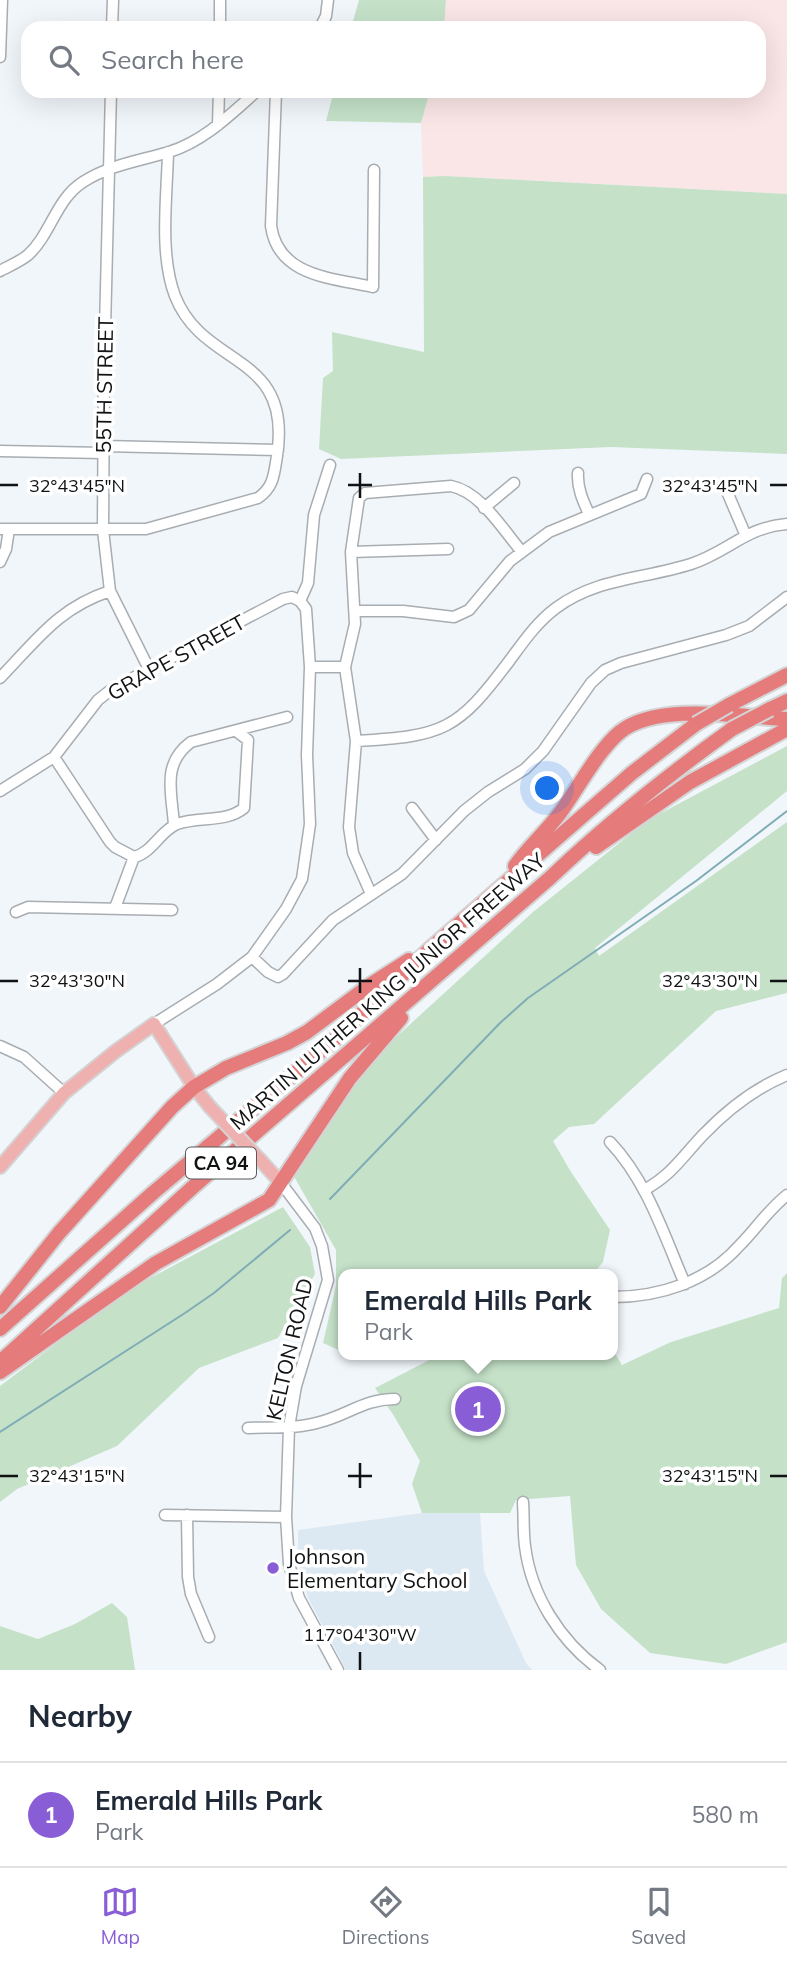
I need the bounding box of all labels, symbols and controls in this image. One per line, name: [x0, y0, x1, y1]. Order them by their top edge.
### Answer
search box: [21, 21, 766, 98]
icon: search: [45, 41, 83, 79]
text: Search here: [101, 43, 244, 76]
street label: 55TH STREET: [90, 316, 118, 453]
text: 32°43'45"N: [29, 474, 125, 497]
text: 32°43'45"N: [662, 474, 758, 497]
street label: GRAPE STREET: [102, 608, 250, 706]
your location: [530, 771, 564, 805]
street label: MARTIN LUTHER KING JUNIOR FREEWAY: [224, 847, 550, 1135]
text: 32°43'30"N: [29, 969, 125, 992]
text: 32°43'30"N: [662, 969, 758, 992]
road number: CA 94: [186, 1148, 256, 1178]
popup: [338, 1269, 618, 1360]
street label: KELTON ROAD: [260, 1275, 318, 1423]
text: Emerald Hills Park: [364, 1284, 592, 1317]
text: Park: [364, 1317, 413, 1346]
pin: 1: [455, 1383, 501, 1435]
text: 32°43'15"N: [29, 1464, 125, 1487]
text: 32°43'15"N: [662, 1464, 758, 1487]
place label: Johnson Elementary School: [287, 1543, 468, 1593]
marker: Johnson Elementary School: [265, 1560, 281, 1576]
text: 117°04'30"W: [303, 1623, 417, 1646]
text: Nearby: [28, 1697, 132, 1735]
text: Emerald Hills Park: [95, 1784, 322, 1817]
text: 1: [44, 1800, 58, 1829]
text: 580 m: [691, 1800, 759, 1829]
text: Park: [95, 1817, 143, 1846]
tab: Map: [101, 1883, 140, 1949]
tab: Directions: [342, 1883, 430, 1949]
tab: Saved: [631, 1883, 686, 1949]

